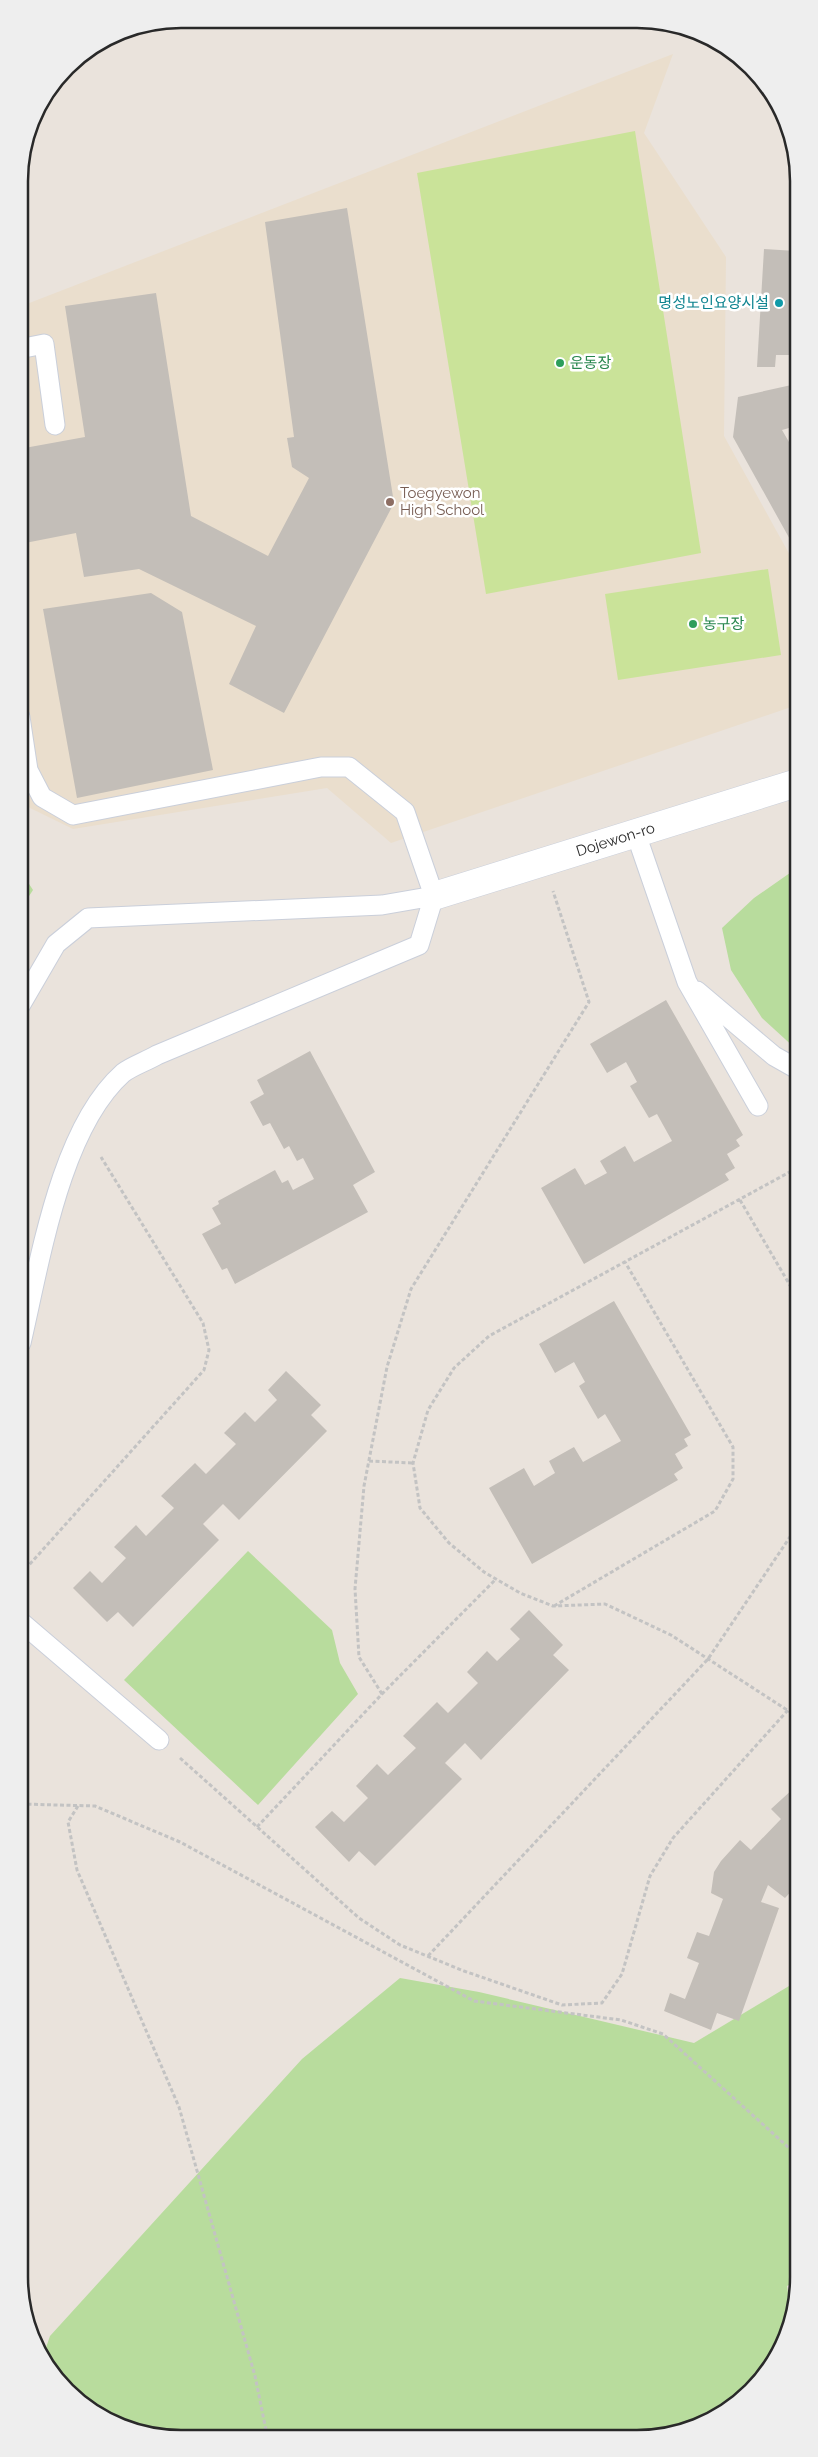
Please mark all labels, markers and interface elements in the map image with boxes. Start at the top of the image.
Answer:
place label: 명성노인요양시설 [659,294,769,312]
marker: 명성노인요양시설 [773,297,785,309]
place label: 운동장 [570,354,612,372]
marker: 운동장 [554,357,566,369]
place label: Toegyewon High School [400,484,485,519]
marker: Toegyewon High School [384,496,396,508]
place label: 농구장 [703,615,745,633]
marker: 농구장 [687,618,699,630]
street label: Dojewon-ro [574,819,657,860]

